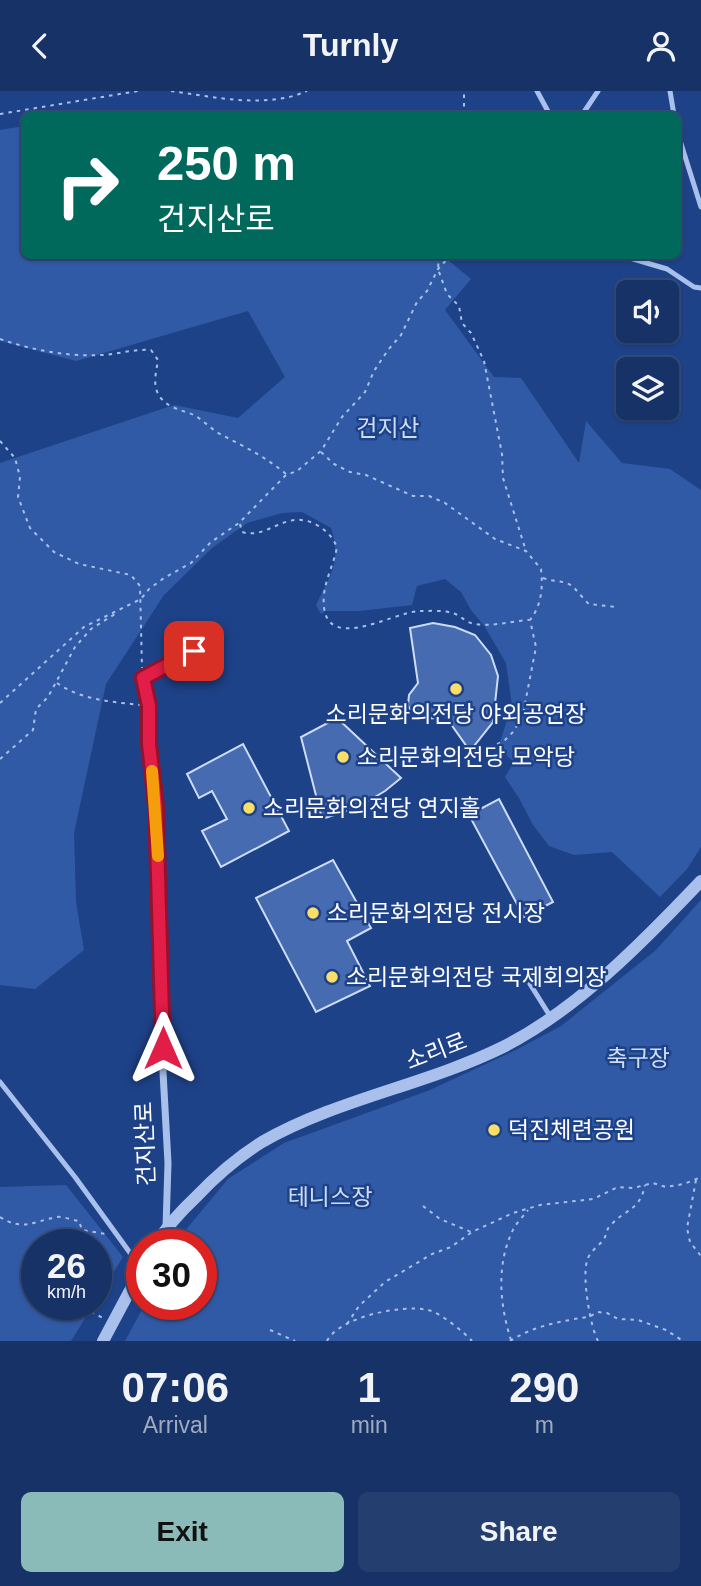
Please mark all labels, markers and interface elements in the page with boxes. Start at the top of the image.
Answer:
icon: back [21,27,59,65]
text: Turnly [303,27,398,63]
icon: person [642,27,680,65]
text: 250 m [157,136,296,190]
icon: right [42,140,133,231]
text: 건지산로 [157,201,275,237]
map controls [616,280,679,420]
button: sound [616,280,679,343]
button: layers [616,357,679,420]
park label: 건지산 [356,415,420,441]
pin [164,621,224,681]
icon: arrive [175,632,213,670]
marker: 소리문화의전당 야외공연장 [448,681,464,697]
place label: 소리문화의전당 야외공연장 [326,701,586,727]
place label: 소리문화의전당 모악당 [357,744,575,770]
marker: 소리문화의전당 모악당 [335,749,351,765]
place label: 소리문화의전당 연지홀 [263,795,481,821]
marker: 소리문화의전당 연지홀 [241,800,257,816]
place label: 소리문화의전당 전시장 [327,900,545,926]
marker: 소리문화의전당 전시장 [305,905,321,921]
place label: 소리문화의전당 국제회의장 [346,964,606,990]
marker: 소리문화의전당 국제회의장 [324,969,340,985]
position arrow [126,1011,200,1085]
street label: 소리로 [402,1027,470,1075]
park label: 축구장 [606,1045,670,1071]
street label: 건지산로 [131,1101,159,1187]
place label: 덕진체련공원 [508,1117,635,1143]
marker: 덕진체련공원 [486,1122,502,1138]
park label: 테니스장 [288,1184,372,1210]
speed limit sign: 30 [126,1229,217,1320]
text: 26 [47,1246,86,1285]
text: km/h [47,1282,86,1302]
text: 07:06 [122,1364,229,1411]
text: 1 [357,1364,381,1411]
text: 290 [509,1364,579,1411]
text: Arrival [143,1412,208,1438]
text: min [351,1412,388,1438]
text: m [535,1412,554,1438]
button: Exit [21,1492,344,1572]
button: Share [358,1492,680,1572]

